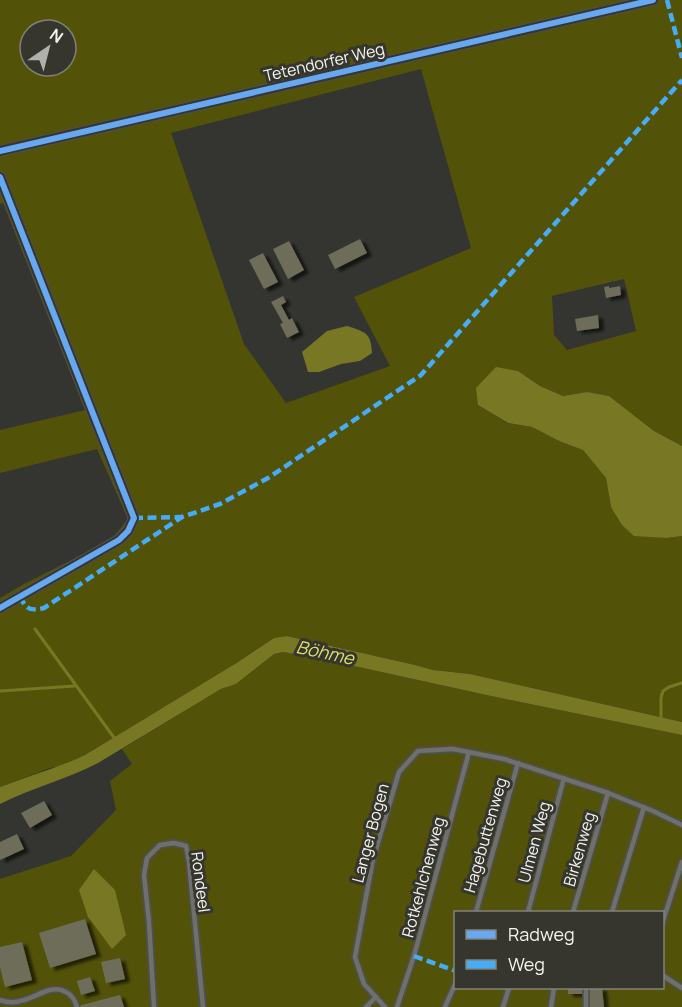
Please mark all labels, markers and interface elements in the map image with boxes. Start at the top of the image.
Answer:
north arrow [18,18,78,78]
text: N [46,23,68,48]
street label: Tetendorfer Weg [261,37,387,87]
water label: Böhme [294,634,358,670]
street label: Hagebuttenweg [458,775,512,895]
street label: Langer Bogen [346,781,394,885]
street label: Ulmen Weg [513,799,555,885]
street label: Birkenweg [558,809,600,889]
street label: Rotkehlchenweg [396,814,450,940]
street label: Rondeel [186,850,216,914]
legend [454,911,664,989]
text: Radweg [508,922,575,946]
text: Weg [508,952,545,976]

